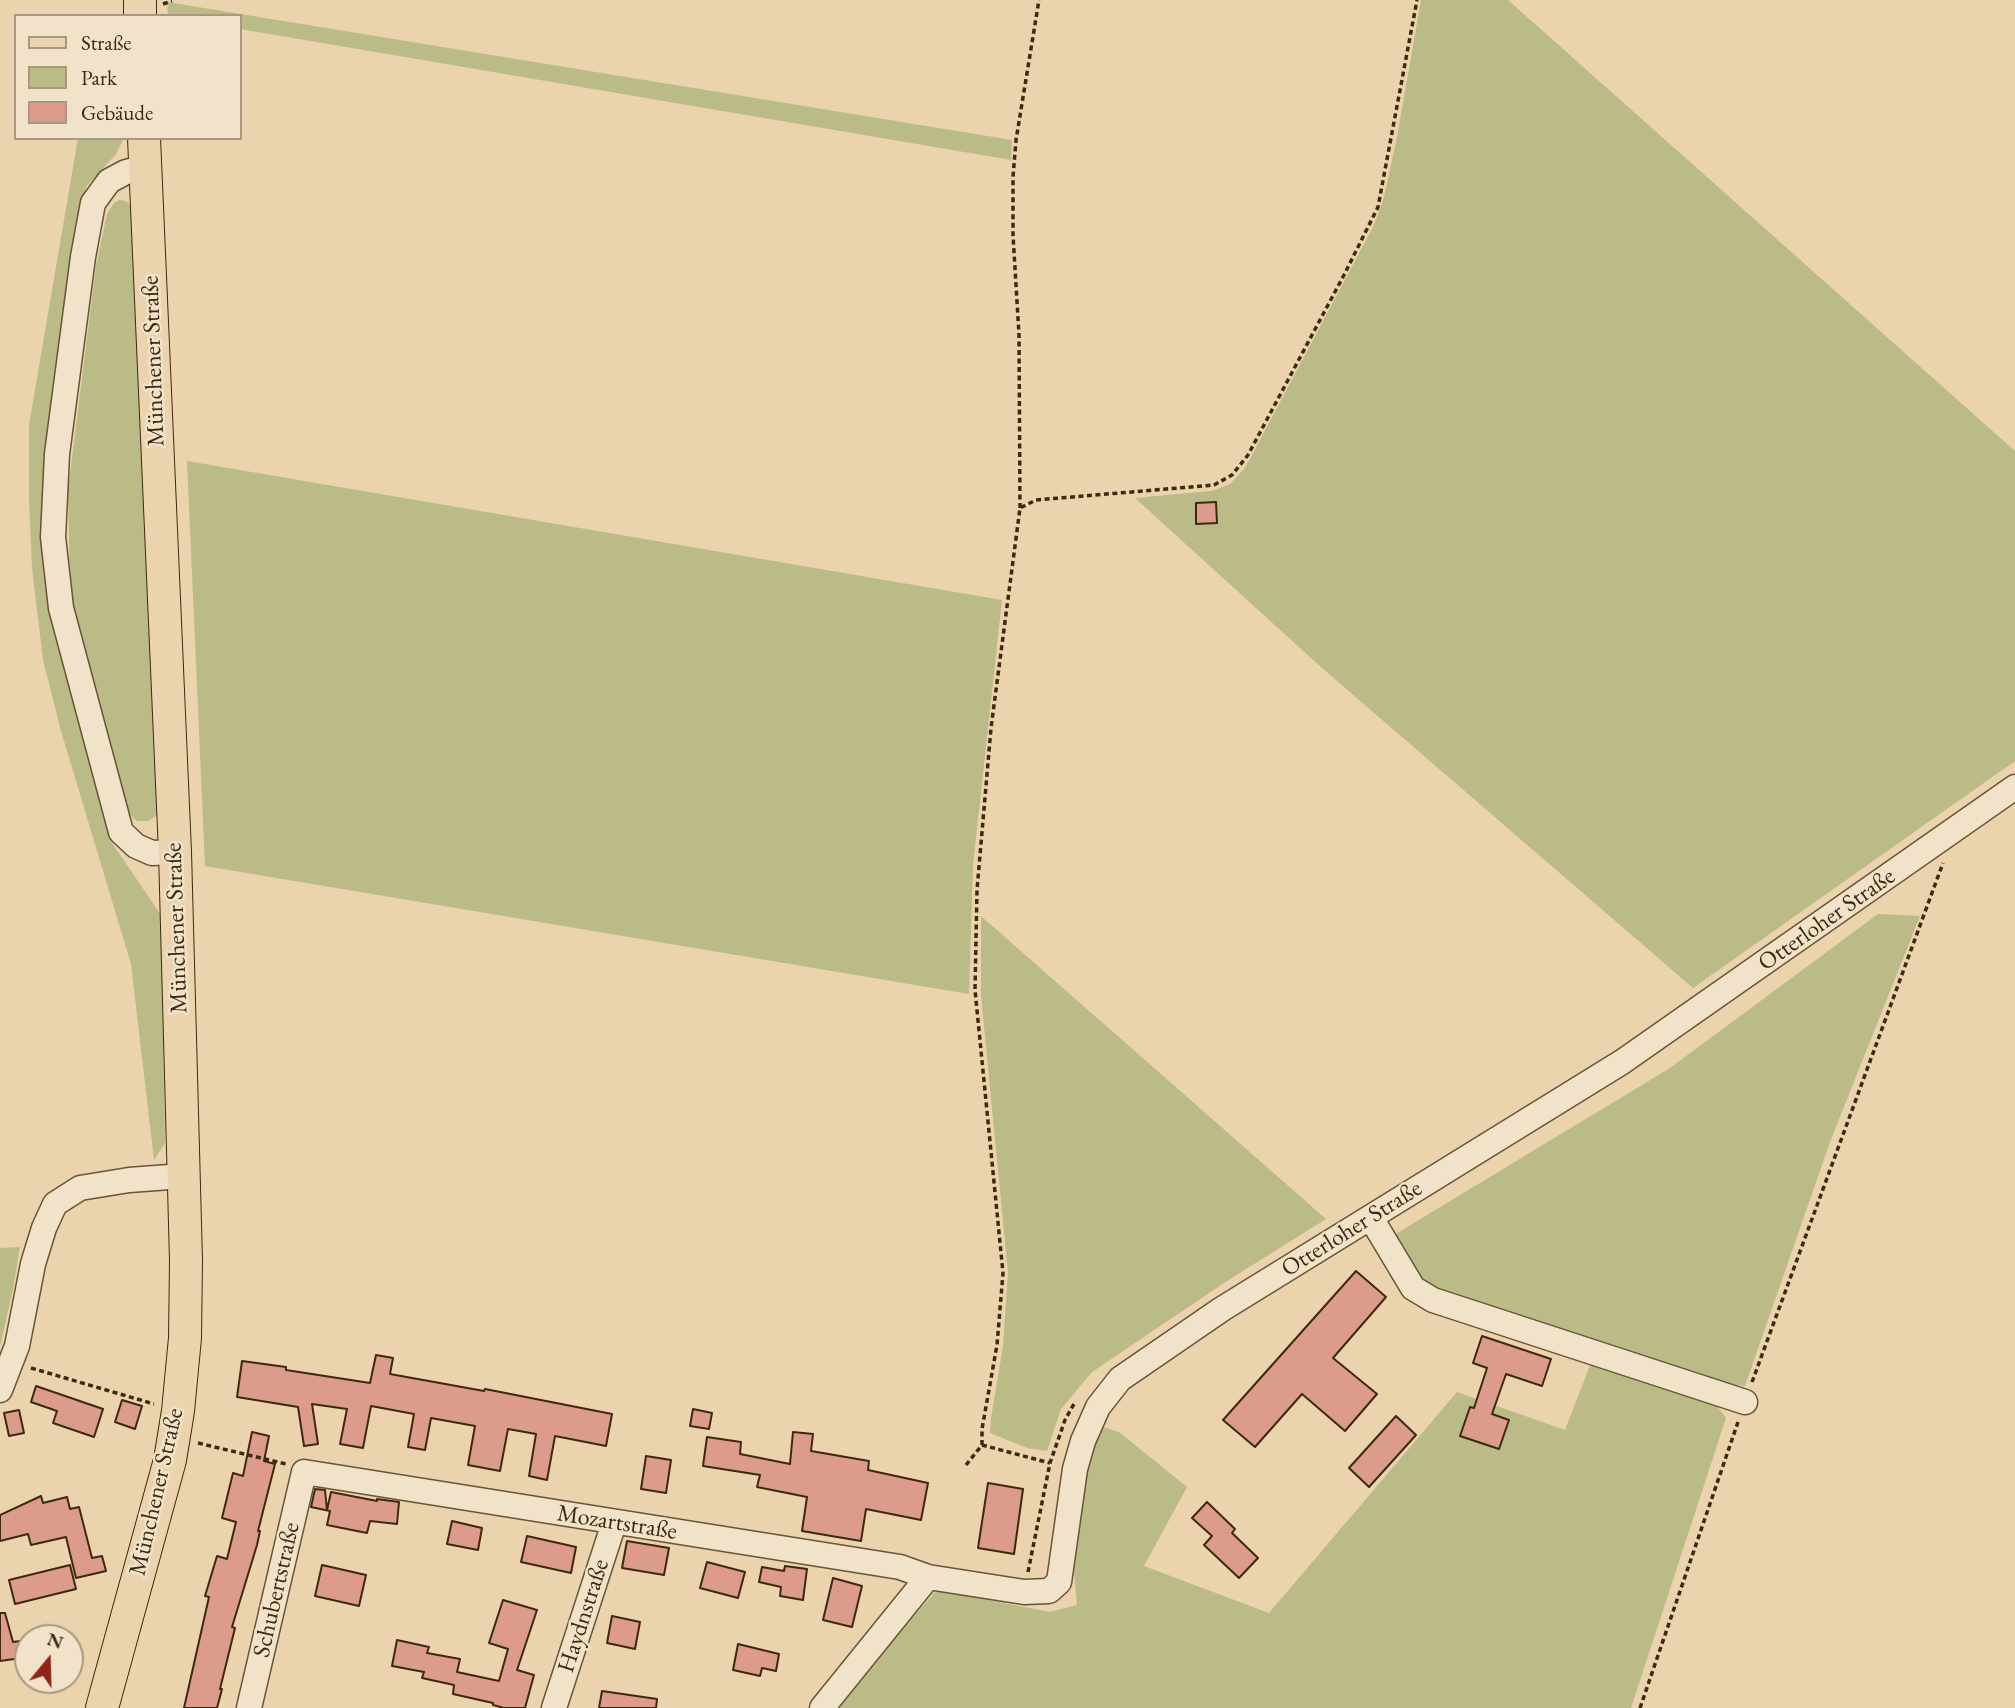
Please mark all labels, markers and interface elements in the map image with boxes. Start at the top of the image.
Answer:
legend [14,14,242,140]
text: Straße [81,29,132,56]
text: Park [81,64,117,91]
text: Gebäude [81,99,153,126]
street label: Münchener Straße [137,275,171,447]
street label: Münchener Straße [160,842,194,1014]
street label: Otterloher Straße [1753,862,1901,978]
street label: Otterloher Straße [1276,1174,1428,1284]
street label: Münchener Straße [124,1405,190,1579]
street label: Mozartstraße [555,1499,679,1547]
street label: Schubertstraße [247,1520,307,1660]
street label: Haydnstraße [552,1556,616,1676]
north arrow [14,1624,84,1694]
text: N [44,1626,67,1655]

